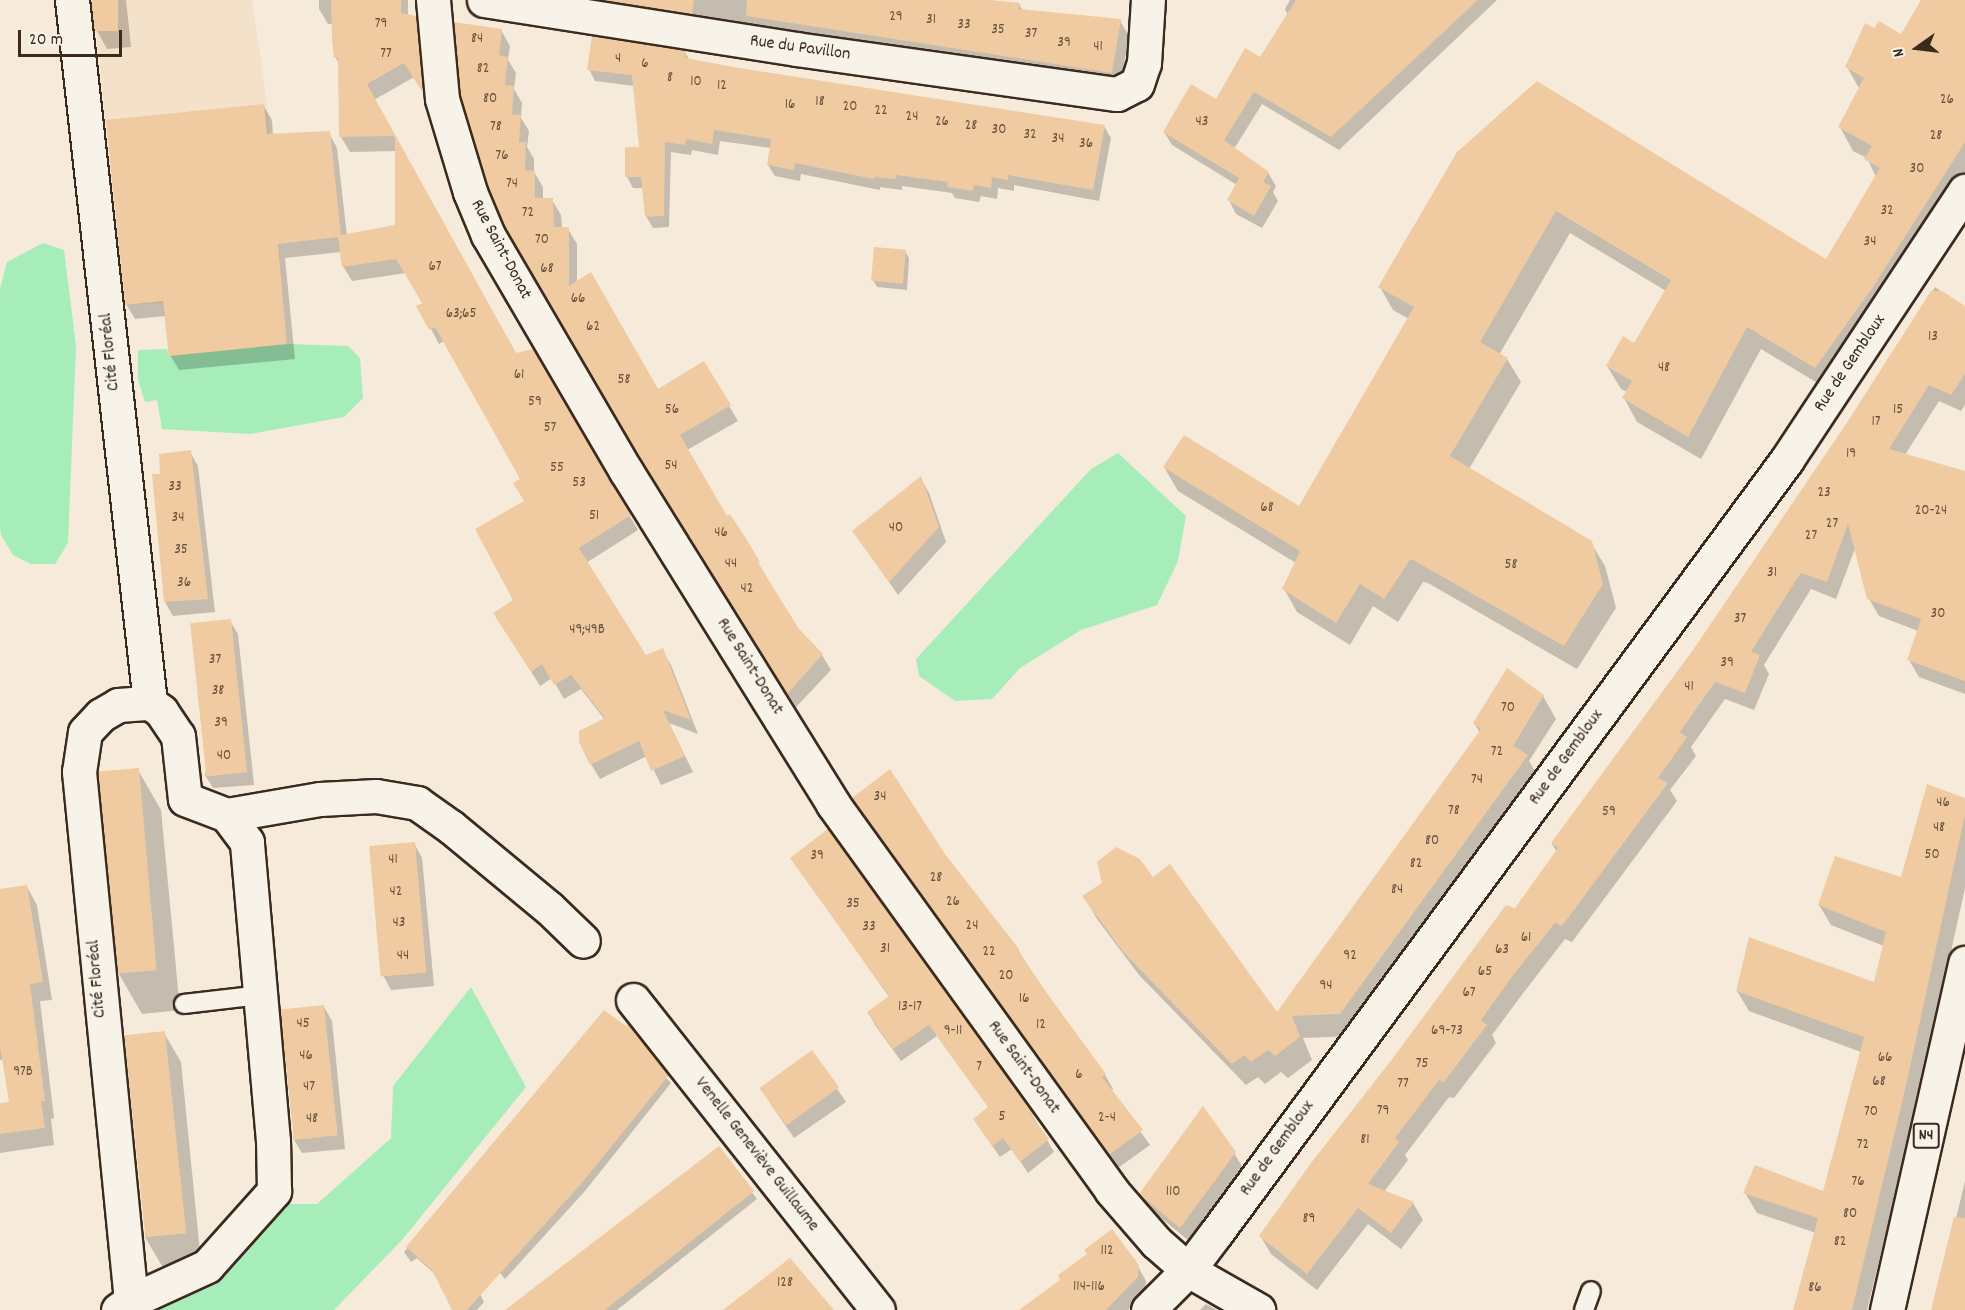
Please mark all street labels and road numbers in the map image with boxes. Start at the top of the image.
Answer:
street label: Rue du Pavillon [748,31,852,67]
street label: Rue Saint-Donat [465,196,535,304]
street label: Rue de Gembloux [1810,311,1892,417]
street label: Cité Floréal [96,312,126,392]
street label: Rue Saint-Donat [711,615,787,719]
street label: Rue de Gembloux [1525,706,1609,810]
street label: Cité Floréal [84,939,112,1019]
street label: Rue Saint-Donat [982,1017,1064,1119]
street label: Venelle Geneviève Guillaume [689,1074,823,1236]
street label: Rue de Gembloux [1236,1097,1320,1201]
road number: N4 [1912,1123,1940,1149]

